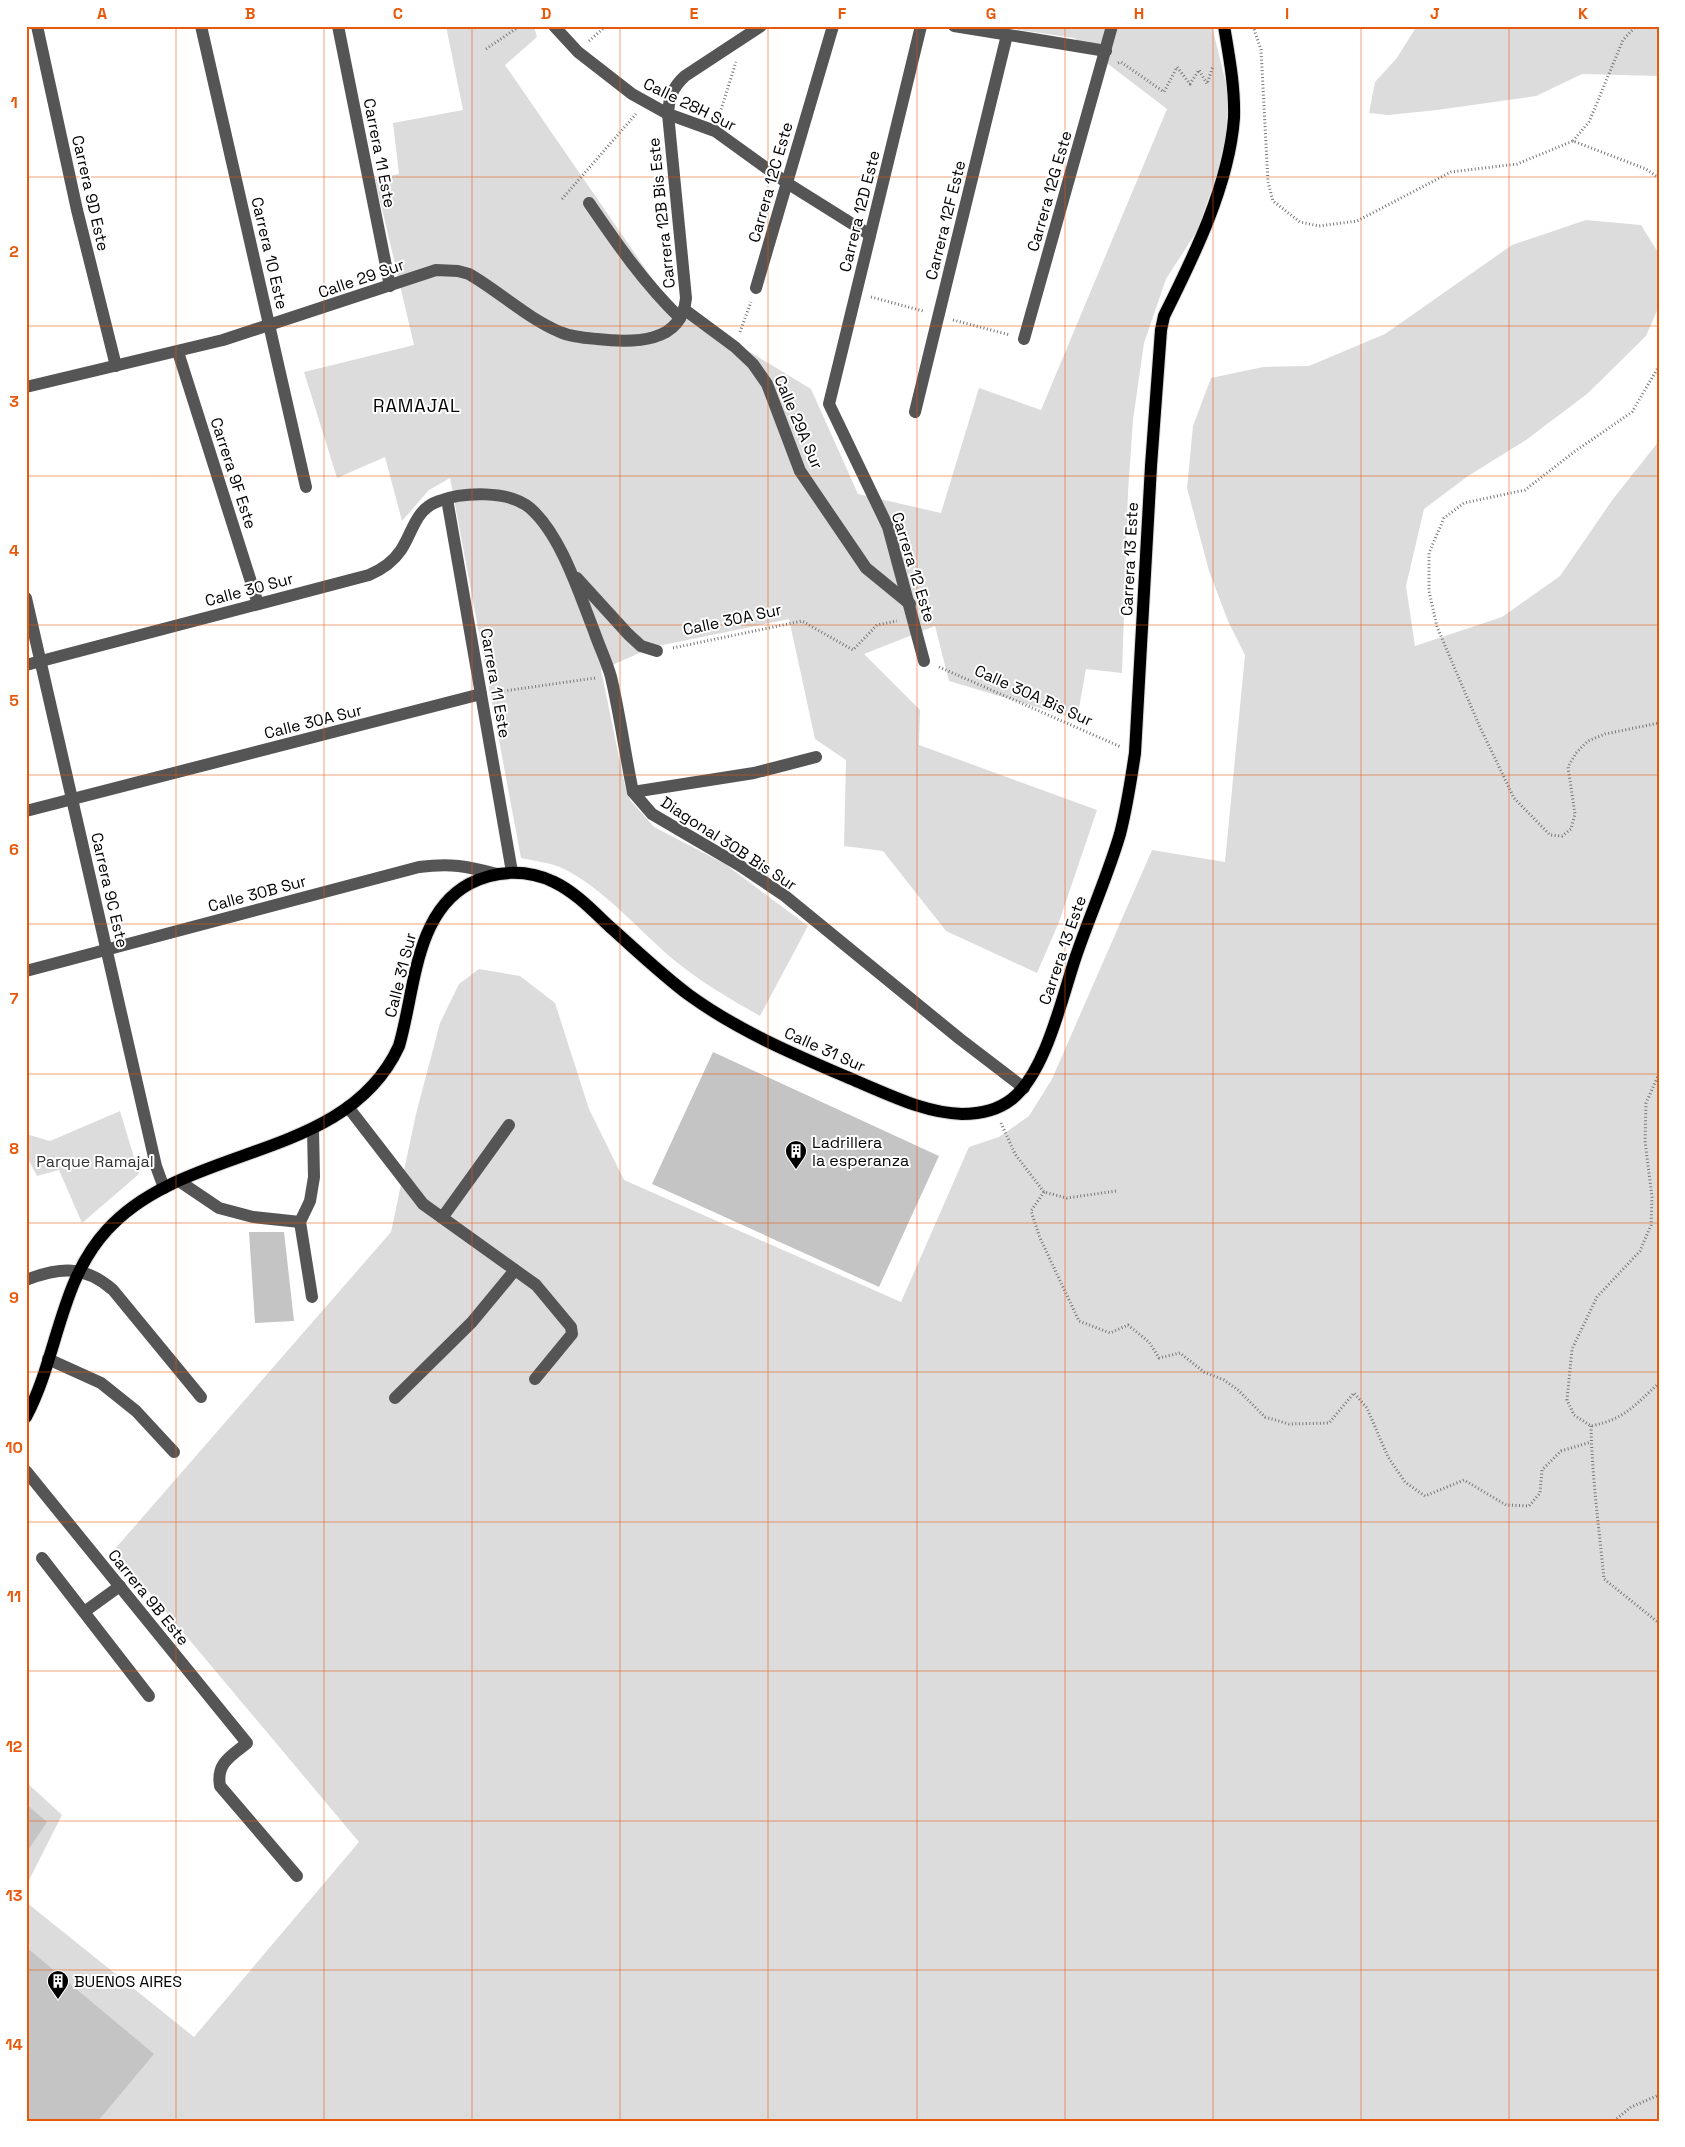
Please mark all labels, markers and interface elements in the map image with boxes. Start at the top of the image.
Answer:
text: A [97,3,107,24]
text: B [245,3,255,24]
text: C [393,3,403,24]
text: D [541,3,551,24]
text: E [690,3,699,24]
text: F [838,3,847,24]
text: G [986,3,996,24]
text: H [1134,3,1144,24]
text: I [1285,3,1289,24]
text: J [1430,3,1440,24]
text: K [1578,3,1588,24]
street label: Calle 28H Sur [640,73,740,136]
text: 1 [10,92,18,113]
street label: Carrera 11 Este [359,97,400,210]
street label: Carrera 12C Este [743,119,798,245]
street label: Carrera 12G Este [1022,128,1077,254]
street label: Carrera 9D Este [67,133,114,253]
street label: Carrera 12B Bis Este [643,136,680,289]
street label: Carrera 12D Este [834,148,885,274]
street label: Carrera 12F Este [920,158,971,282]
street label: Carrera 10 Este [246,195,293,311]
text: 2 [9,241,19,262]
street label: Calle 29 Sur [315,254,407,303]
street label: Calle 29A Sur [769,372,828,472]
text: 3 [9,391,19,412]
district label: RAMAJAL [373,394,461,417]
street label: Carrera 9F Este [206,415,261,532]
street label: Carrera 13 Este [1116,502,1143,617]
street label: Carrera 12 Este [887,510,940,625]
text: 4 [9,540,19,561]
street label: Calle 30 Sur [203,568,296,611]
street label: Calle 30A Sur [681,599,783,640]
street label: Carrera 11 Este [476,627,515,740]
street label: Calle 30A Bis Sur [971,660,1096,731]
text: 5 [9,690,19,711]
street label: Calle 30A Sur [262,699,364,744]
street label: Diagonal 30B Bis Sur [657,792,801,895]
street label: Carrera 9C Este [86,830,133,950]
text: 6 [9,839,19,860]
street label: Calle 30B Sur [206,870,309,917]
street label: Carrera 13 Este [1034,893,1091,1008]
street label: Calle 31 Sur [380,930,421,1020]
text: 7 [10,988,19,1009]
street label: Calle 31 Sur [781,1022,869,1077]
place label: Ladrillera la esperanza [812,1132,909,1171]
text: 8 [9,1138,19,1159]
building icon: Ladrillera la esperanza [784,1139,808,1170]
park label: Parque Ramajal [36,1151,154,1172]
text: 9 [9,1287,19,1308]
text: 10 [5,1437,23,1458]
street label: Carrera 9B Este [103,1545,194,1650]
text: 11 [7,1586,21,1607]
text: 12 [6,1736,22,1757]
text: 13 [6,1885,23,1906]
building icon: BUENOS AIRES [46,1969,70,2000]
place label: BUENOS AIRES [74,1971,182,1992]
text: 14 [5,2034,23,2055]

